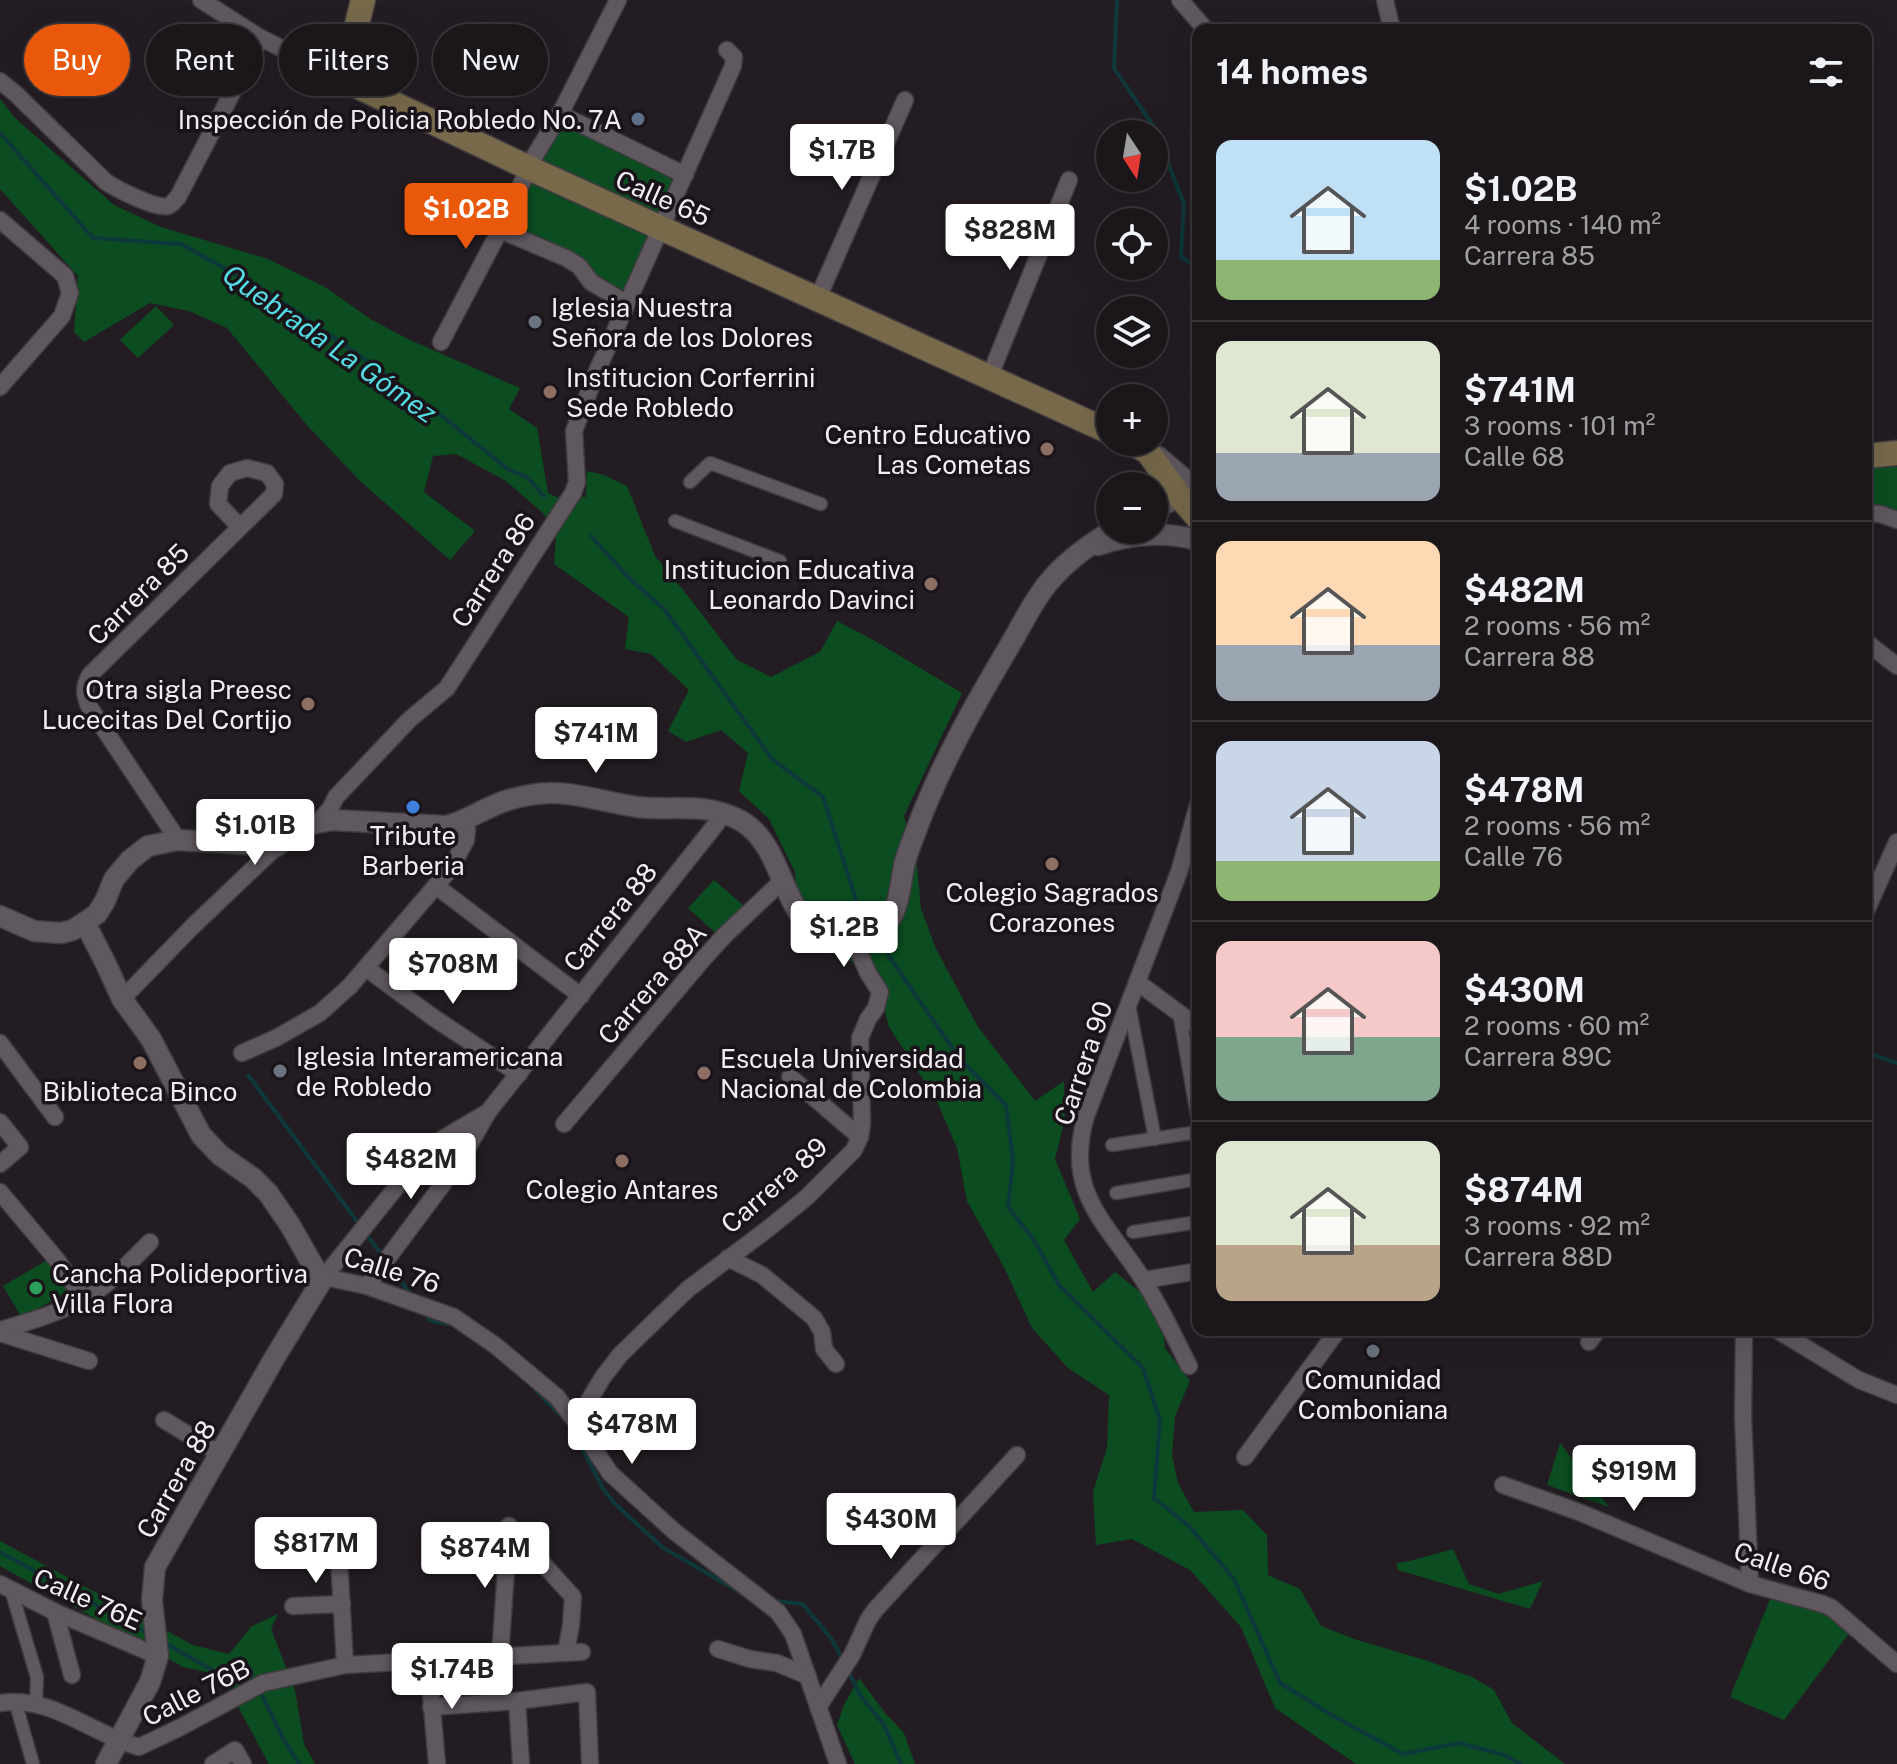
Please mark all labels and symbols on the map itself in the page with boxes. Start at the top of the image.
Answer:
place label: Inspección de Policia Robledo No. 7A [178,104,622,135]
marker: Inspección de Policia Robledo No. 7A [629,110,647,128]
north arrow [1096,120,1168,192]
pin: $1.7B [786,124,898,192]
street label: Calle 65 [611,163,715,233]
pin: $1.02B [401,183,531,251]
pin: $828M [954,204,1066,272]
water label: Quebrada La Gómez [217,257,443,429]
place label: Iglesia Nuestra Señora de los Dolores [551,292,813,353]
marker: Iglesia Nuestra Señora de los Dolores [526,313,544,331]
place label: Institucion Corferrini Sede Robledo [566,362,815,423]
marker: Institucion Corferrini Sede Robledo [541,383,559,401]
place label: Centro Educativo Las Cometas [825,419,1031,480]
marker: Centro Educativo Las Cometas [1038,440,1056,458]
street label: Carrera 86 [445,507,541,633]
street label: Carrera 85 [81,537,195,651]
place label: Institucion Educativa Leonardo Davinci [664,554,915,615]
marker: Institucion Educativa Leonardo Davinci [922,575,940,593]
place label: Otra sigla Preesc Lucecitas Del Cortijo [42,674,292,735]
marker: Otra sigla Preesc Lucecitas Del Cortijo [299,695,317,713]
pin: $741M [540,707,652,775]
marker: Tribute Barberia [404,798,422,816]
pin: $1.01B [190,799,320,867]
place label: Tribute Barberia [361,820,465,881]
marker: Colegio Sagrados Corazones [1043,855,1061,873]
street label: Carrera 88 [557,856,663,978]
place label: Colegio Sagrados Corazones [945,877,1159,938]
pin: $1.2B [788,901,900,969]
street label: Carrera 88A [591,917,713,1051]
pin: $708M [397,938,509,1006]
street label: Carrera 90 [1047,997,1119,1129]
place label: Iglesia Interamericana de Robledo [296,1041,563,1102]
place label: Escuela Universidad Nacional de Colombia [720,1043,982,1104]
marker: Biblioteca Binco [131,1054,149,1072]
marker: Iglesia Interamericana de Robledo [271,1062,289,1080]
marker: Escuela Universidad Nacional de Colombia [695,1064,713,1082]
place label: Biblioteca Binco [43,1076,237,1107]
street label: Carrera 89 [715,1131,833,1239]
pin: $482M [355,1133,467,1201]
marker: Colegio Antares [613,1152,631,1170]
place label: Colegio Antares [526,1174,718,1205]
street label: Calle 76 [340,1241,444,1299]
place label: Cancha Polideportiva Villa Flora [52,1258,308,1319]
marker: Cancha Polideportiva Villa Flora [27,1279,45,1297]
marker: Comunidad Comboniana [1364,1342,1382,1360]
place label: Comunidad Comboniana [1298,1364,1448,1425]
pin: $478M [576,1398,688,1466]
street label: Carrera 88 [130,1415,222,1543]
pin: $919M [1578,1445,1690,1513]
pin: $430M [835,1493,947,1561]
pin: $817M [260,1517,372,1585]
pin: $874M [429,1522,541,1590]
street label: Calle 66 [1730,1535,1834,1597]
street label: Calle 76E [29,1561,147,1637]
pin: $1.74B [387,1643,517,1711]
street label: Calle 76B [137,1652,255,1732]

